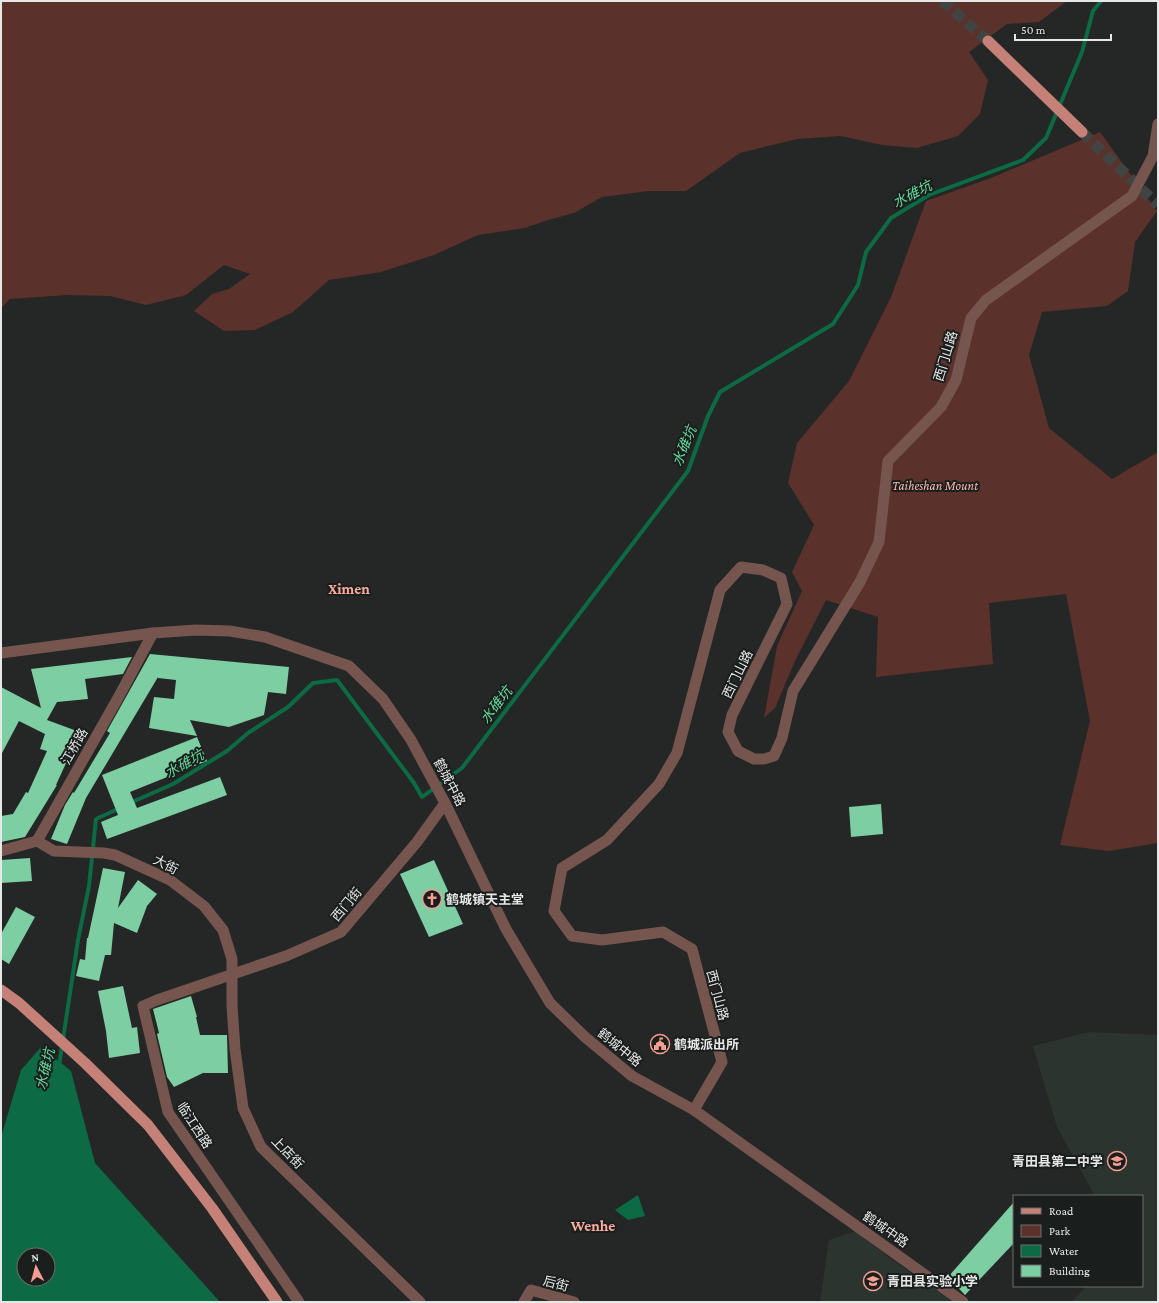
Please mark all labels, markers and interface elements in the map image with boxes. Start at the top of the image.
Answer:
scale bar [1015,16,1111,42]
text: 50 m [1021,23,1046,37]
water label: 水碓坑 [890,176,936,211]
street label: 西门山路 [931,329,960,383]
water label: 水碓坑 [669,422,700,468]
park label: Taiheshan Mount [892,478,978,493]
district label: Ximen [328,581,370,597]
street label: 西门山路 [719,648,756,701]
water label: 水碓坑 [477,682,516,727]
street label: 江桥路 [58,726,91,767]
water label: 水碓坑 [162,746,208,781]
street label: 鹤城中路 [431,756,468,809]
street label: 大街 [151,852,181,877]
street label: 西门街 [328,885,365,924]
church icon: 鹤城镇天主堂 [421,888,443,910]
place label: 鹤城镇天主堂 [446,892,524,907]
street label: 西门山路 [704,968,731,1022]
street label: 鹤城中路 [595,1025,645,1070]
public building icon: 鹤城派出所 [649,1033,671,1055]
place label: 鹤城派出所 [674,1037,739,1052]
water label: 水碓坑 [32,1045,58,1091]
street label: 临江西路 [174,1099,215,1151]
street label: 上店街 [269,1133,307,1172]
school or university icon: 青田县第二中学 [1106,1150,1128,1172]
place label: 青田县第二中学 [1012,1154,1103,1169]
legend [1013,1195,1143,1287]
text: Road [1049,1204,1074,1218]
street label: 鹤城中路 [860,1208,911,1250]
district label: Wenhe [570,1218,615,1234]
text: Park [1049,1224,1071,1238]
text: Water [1049,1244,1079,1258]
north arrow [16,1247,56,1287]
text: N [31,1251,40,1263]
text: Building [1049,1264,1090,1278]
school or university icon: 青田县实验小学 [862,1270,884,1292]
street label: 后街 [541,1273,570,1294]
place label: 青田县实验小学 [887,1274,978,1289]

